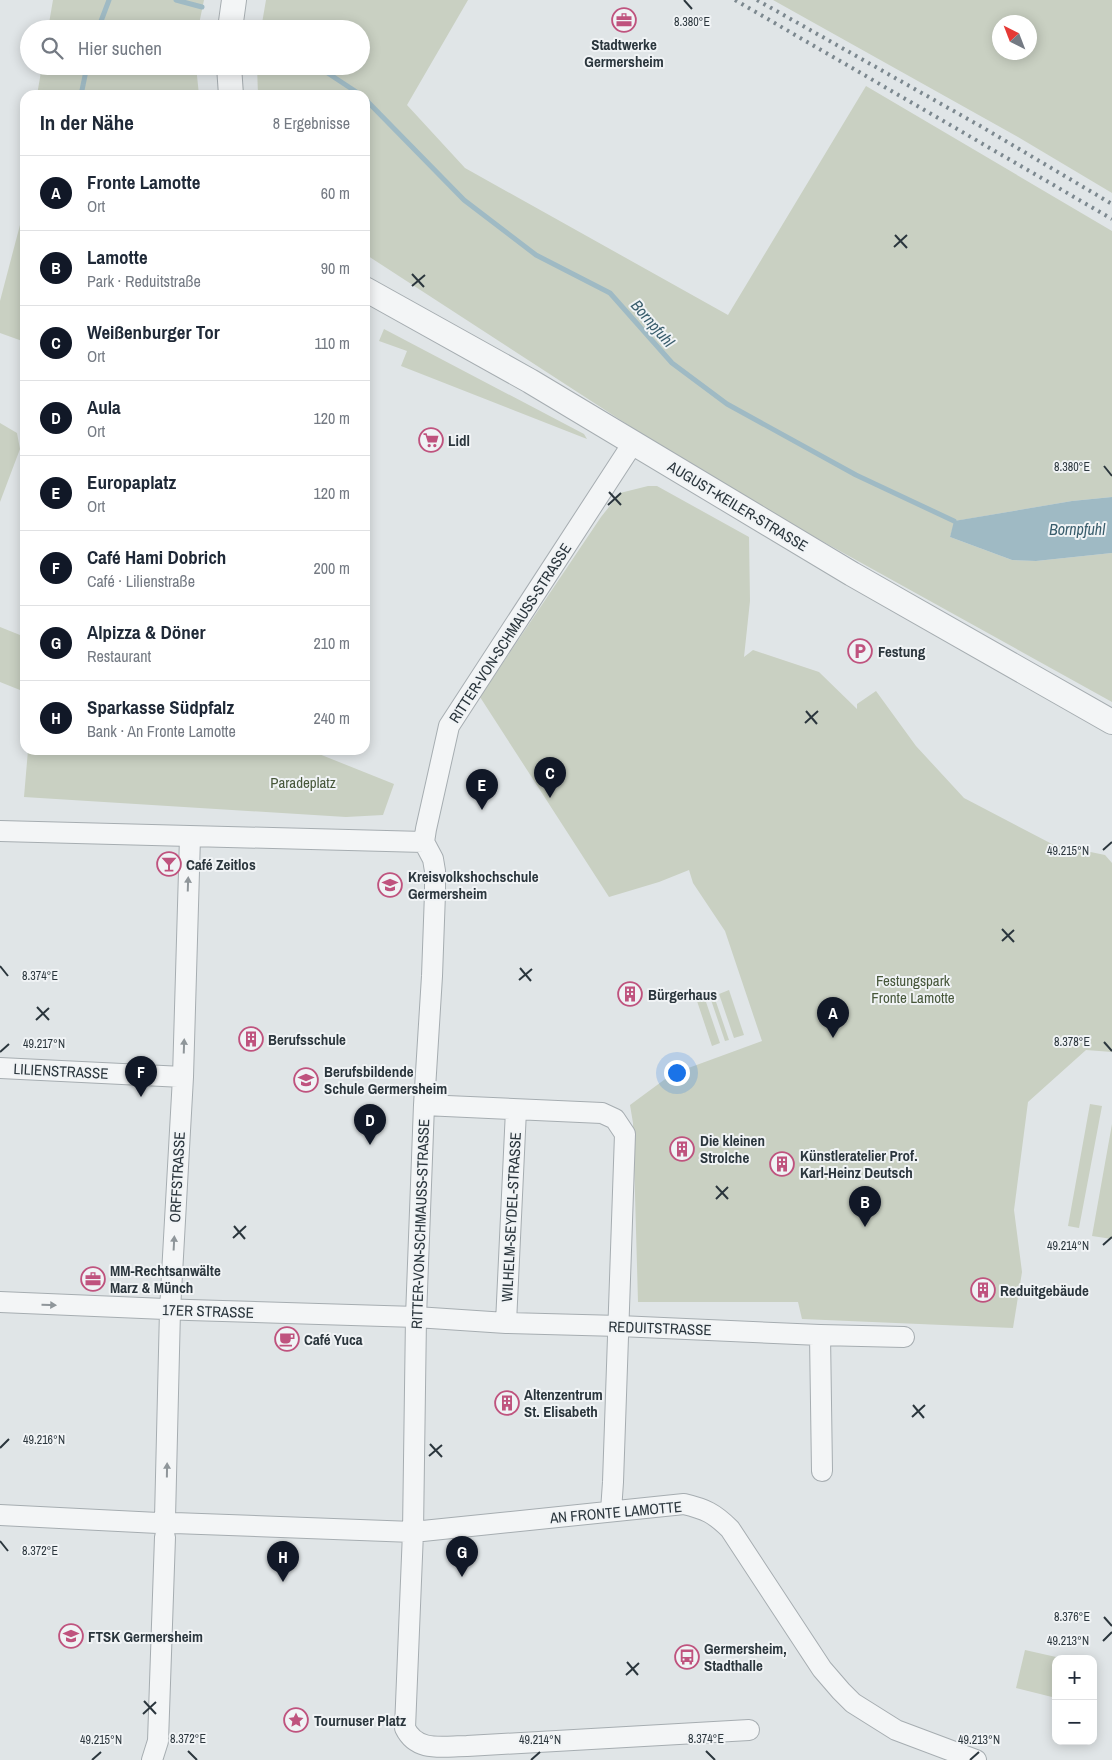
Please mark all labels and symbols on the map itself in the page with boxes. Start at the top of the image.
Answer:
office icon: Stadtwerke Germersheim [611,7,637,33]
text: 8.380°E [674,14,710,30]
north arrow [992,15,1037,60]
place label: Stadtwerke Germersheim [584,34,664,72]
water label: Bornpfuhl [626,295,680,352]
supermarket icon: Lidl [418,427,444,453]
place label: Lidl [448,430,470,451]
street label: AUGUST-KEILER-STRASSE [663,455,812,556]
text: 8.380°E [1054,459,1090,475]
water label: Bornpfuhl [1049,518,1106,540]
street label: RITTER-VON-SCHMAUSS-STRASSE [444,539,576,727]
parking icon: Festung [847,638,873,664]
place label: Festung [878,641,926,662]
pin: C [534,757,566,798]
pin: E [466,769,498,810]
park label: Paradeplatz [270,772,336,793]
text: 49.215°N [1047,843,1089,859]
bar icon: Café Zeitlos [156,851,182,877]
place label: Café Zeitlos [186,854,256,875]
place label: Kreisvolkshochschule Germersheim [408,866,539,904]
school or university icon: Kreisvolkshochschule Germersheim [377,872,403,898]
one-way arrow [185,876,193,892]
text: 8.374°E [22,968,58,984]
park label: Festungspark Fronte Lamotte [871,970,955,1008]
building icon: Bürgerhaus [617,981,643,1007]
place label: Bürgerhaus [648,984,717,1005]
pin: A [817,997,849,1038]
building icon: Berufsschule [238,1026,264,1052]
place label: Berufsschule [268,1029,346,1050]
text: 8.378°E [1054,1034,1090,1050]
text: 49.217°N [23,1036,65,1052]
one-way arrow [180,1038,188,1054]
pin: F [125,1056,157,1097]
street label: LILIENSTRASSE [13,1058,109,1084]
your location [664,1060,690,1086]
place label: Berufsbildende Schule Germersheim [324,1061,447,1099]
school or university icon: Berufsbildende Schule Germersheim [293,1067,319,1093]
pin: D [354,1104,386,1145]
street label: RITTER-VON-SCHMAUSS-STRASSE [406,1118,434,1330]
place label: Die kleinen Strolche [700,1130,765,1168]
street label: ORFFSTRASSE [164,1131,190,1223]
street label: WILHELM-SEYDEL-STRASSE [496,1131,526,1303]
building icon: Die kleinen Strolche [669,1136,695,1162]
place label: Künstleratelier Prof. Karl-Heinz Deutsch [800,1145,918,1183]
building icon: Künstleratelier Prof. Karl-Heinz Deutsch [769,1151,795,1177]
pin: B [849,1186,881,1227]
one-way arrow [170,1235,178,1251]
text: 49.214°N [1047,1238,1089,1254]
place label: MM-Rechtsanwälte Marz & Münch [110,1260,221,1298]
office icon: MM-Rechtsanwälte Marz & Münch [80,1266,106,1292]
building icon: Reduitgebäude [970,1277,996,1303]
place label: Reduitgebäude [1000,1280,1089,1301]
street label: 17ER STRASSE [162,1299,254,1323]
one-way arrow [41,1301,57,1309]
street label: REDUITSTRASSE [608,1316,712,1340]
cafe icon: Café Yuca [274,1326,300,1352]
place label: Café Yuca [304,1329,363,1350]
place label: Altenzentrum St. Elisabeth [524,1384,603,1422]
building icon: Altenzentrum St. Elisabeth [494,1390,520,1416]
text: 49.216°N [23,1432,65,1448]
one-way arrow [163,1461,171,1477]
street label: AN FRONTE LAMOTTE [548,1496,683,1528]
pin: G [446,1536,478,1577]
pin: H [267,1541,299,1582]
text: 8.372°E [22,1543,58,1559]
text: 8.376°E [1054,1609,1090,1625]
school or university icon: FTSK Germersheim [58,1623,84,1649]
place label: FTSK Germersheim [88,1626,203,1647]
text: 49.213°N [1047,1633,1089,1649]
place label: Germersheim, Stadthalle [704,1638,787,1676]
bus stop icon: Germersheim, Stadthalle [674,1644,700,1670]
place icon: Tournuser Platz [283,1707,309,1733]
place label: Tournuser Platz [314,1710,406,1731]
text: 8.372°E [170,1731,206,1747]
text: 8.374°E [688,1731,724,1747]
text: 49.215°N [80,1732,122,1748]
text: 49.214°N [519,1732,561,1748]
text: 49.213°N [958,1732,1000,1748]

